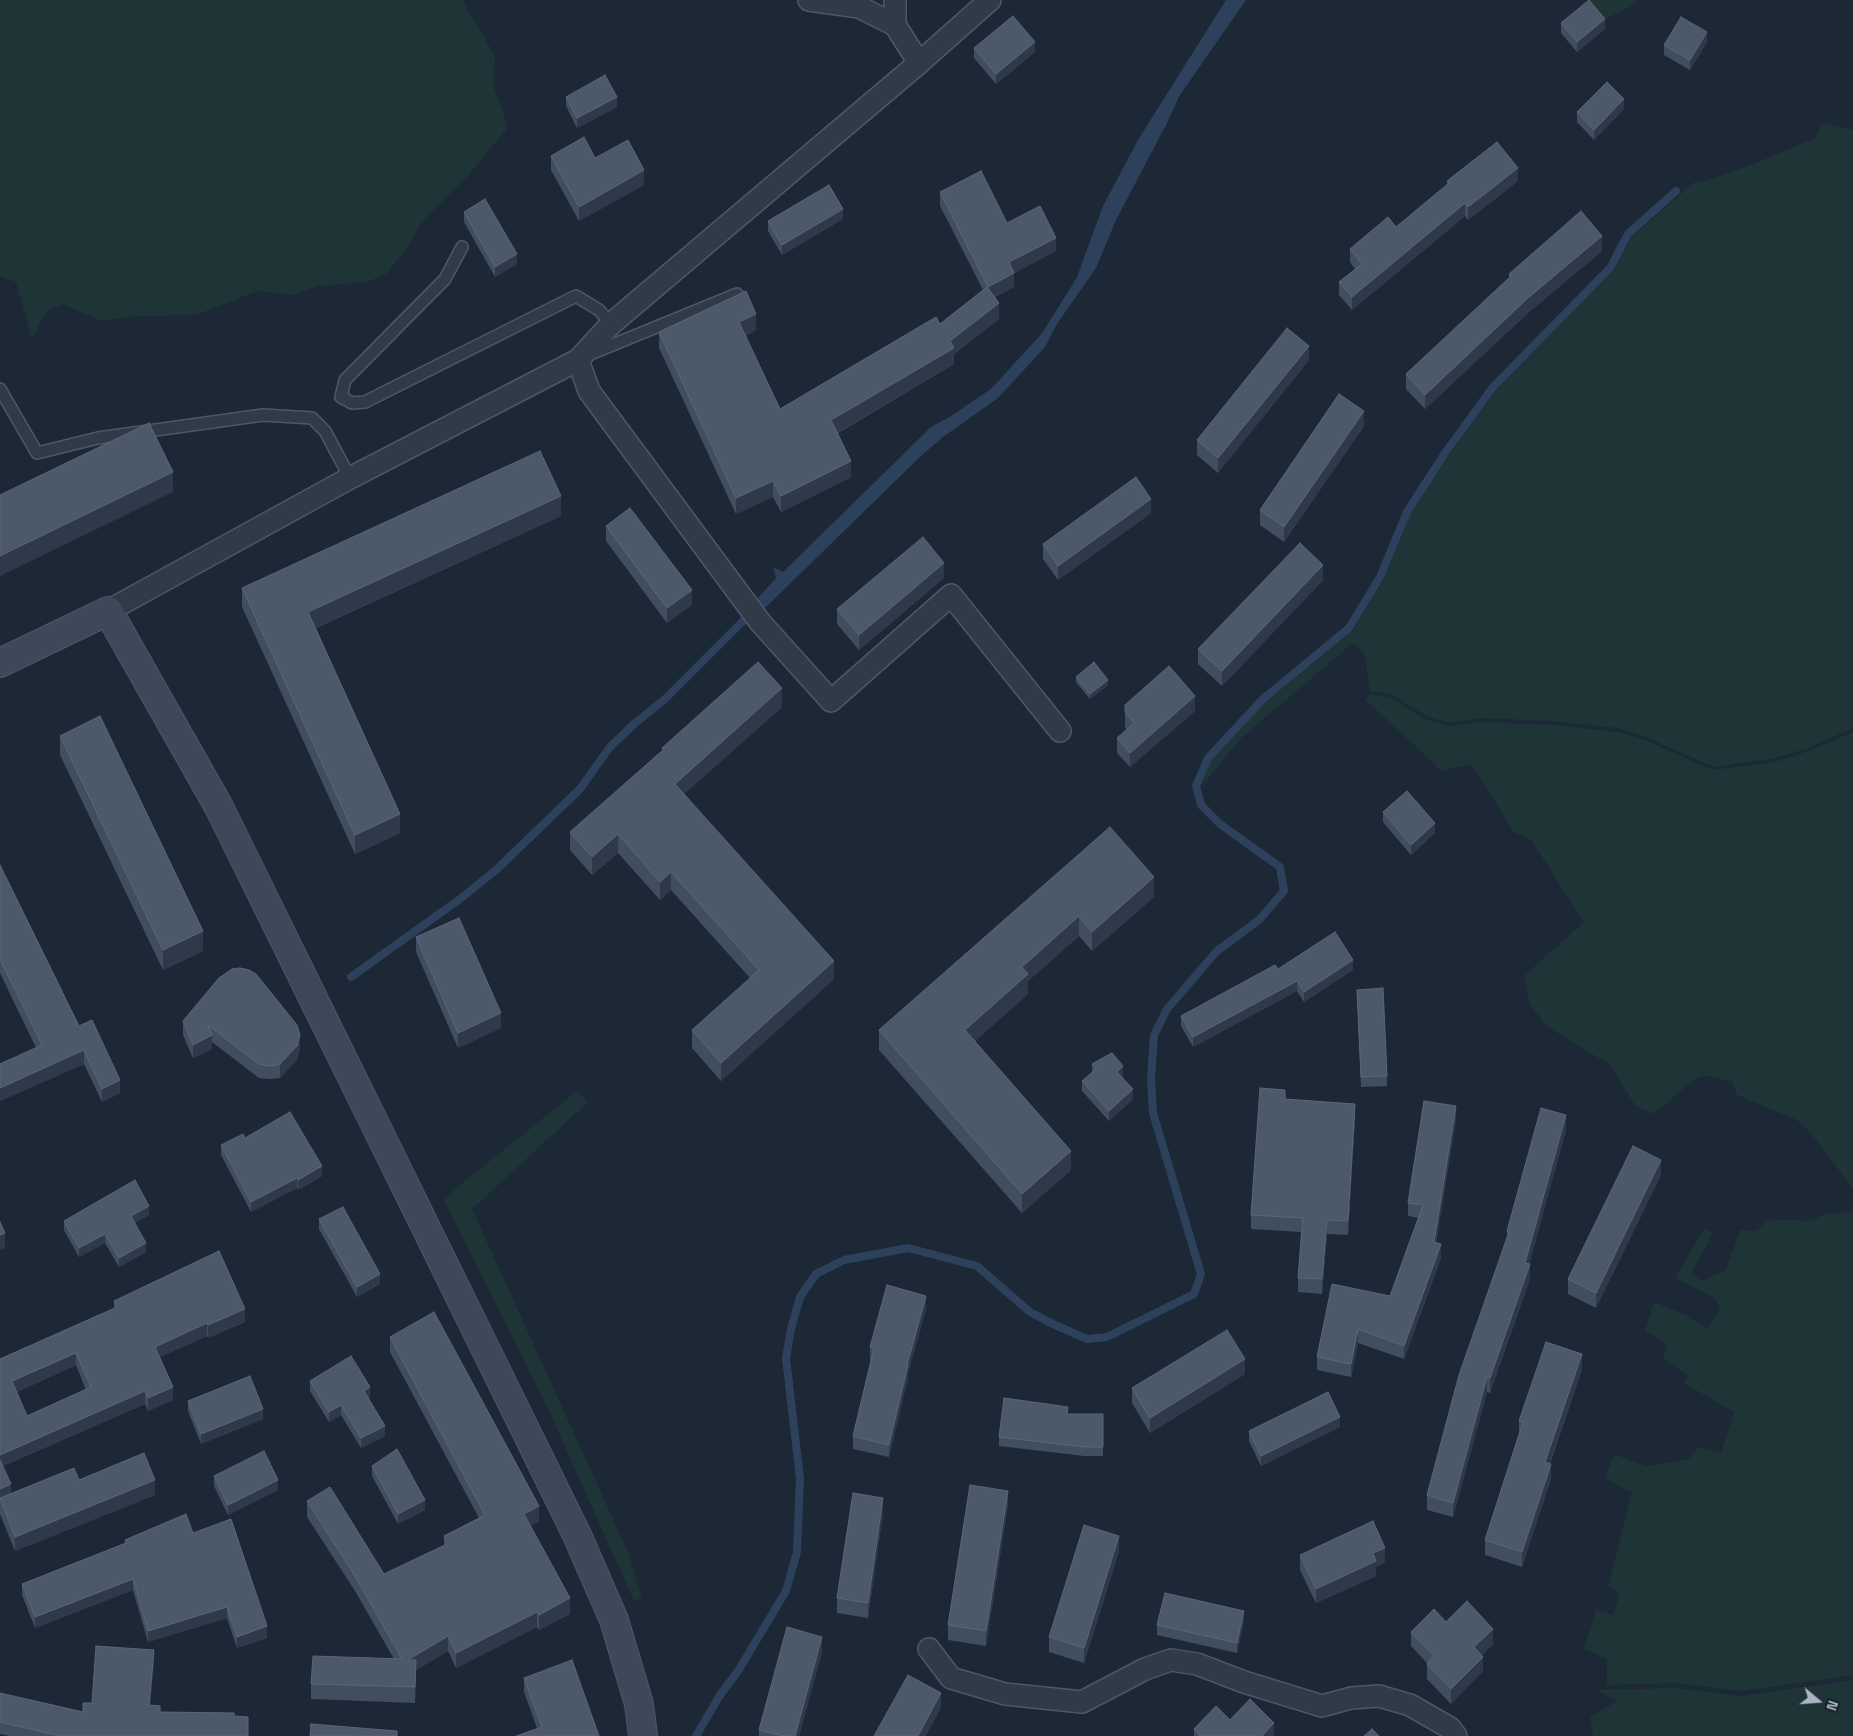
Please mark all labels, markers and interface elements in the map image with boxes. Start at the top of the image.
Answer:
north arrow [1793,1676,1843,1726]
text: N [1822,1698,1842,1713]

